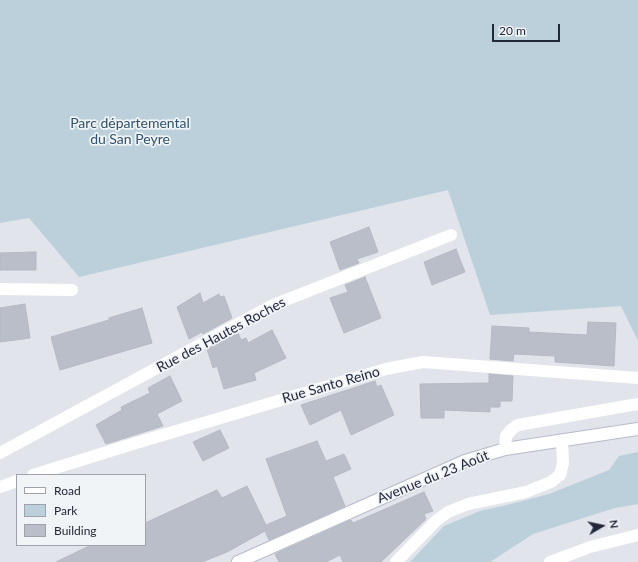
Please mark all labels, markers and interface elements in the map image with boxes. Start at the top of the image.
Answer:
scale bar [494,16,562,42]
text: 20 m [499,23,526,38]
park label: Parc départemental du San Peyre [70,115,190,148]
street label: Rue des Hautes Roches [154,294,288,376]
street label: Rue Santo Reino [280,363,382,407]
street label: Avenue du 23 Août [375,447,491,507]
legend [16,474,146,546]
text: Road [54,483,81,498]
text: Park [54,503,77,518]
north arrow [582,506,622,546]
text: N [607,519,621,529]
text: Building [54,523,97,538]

